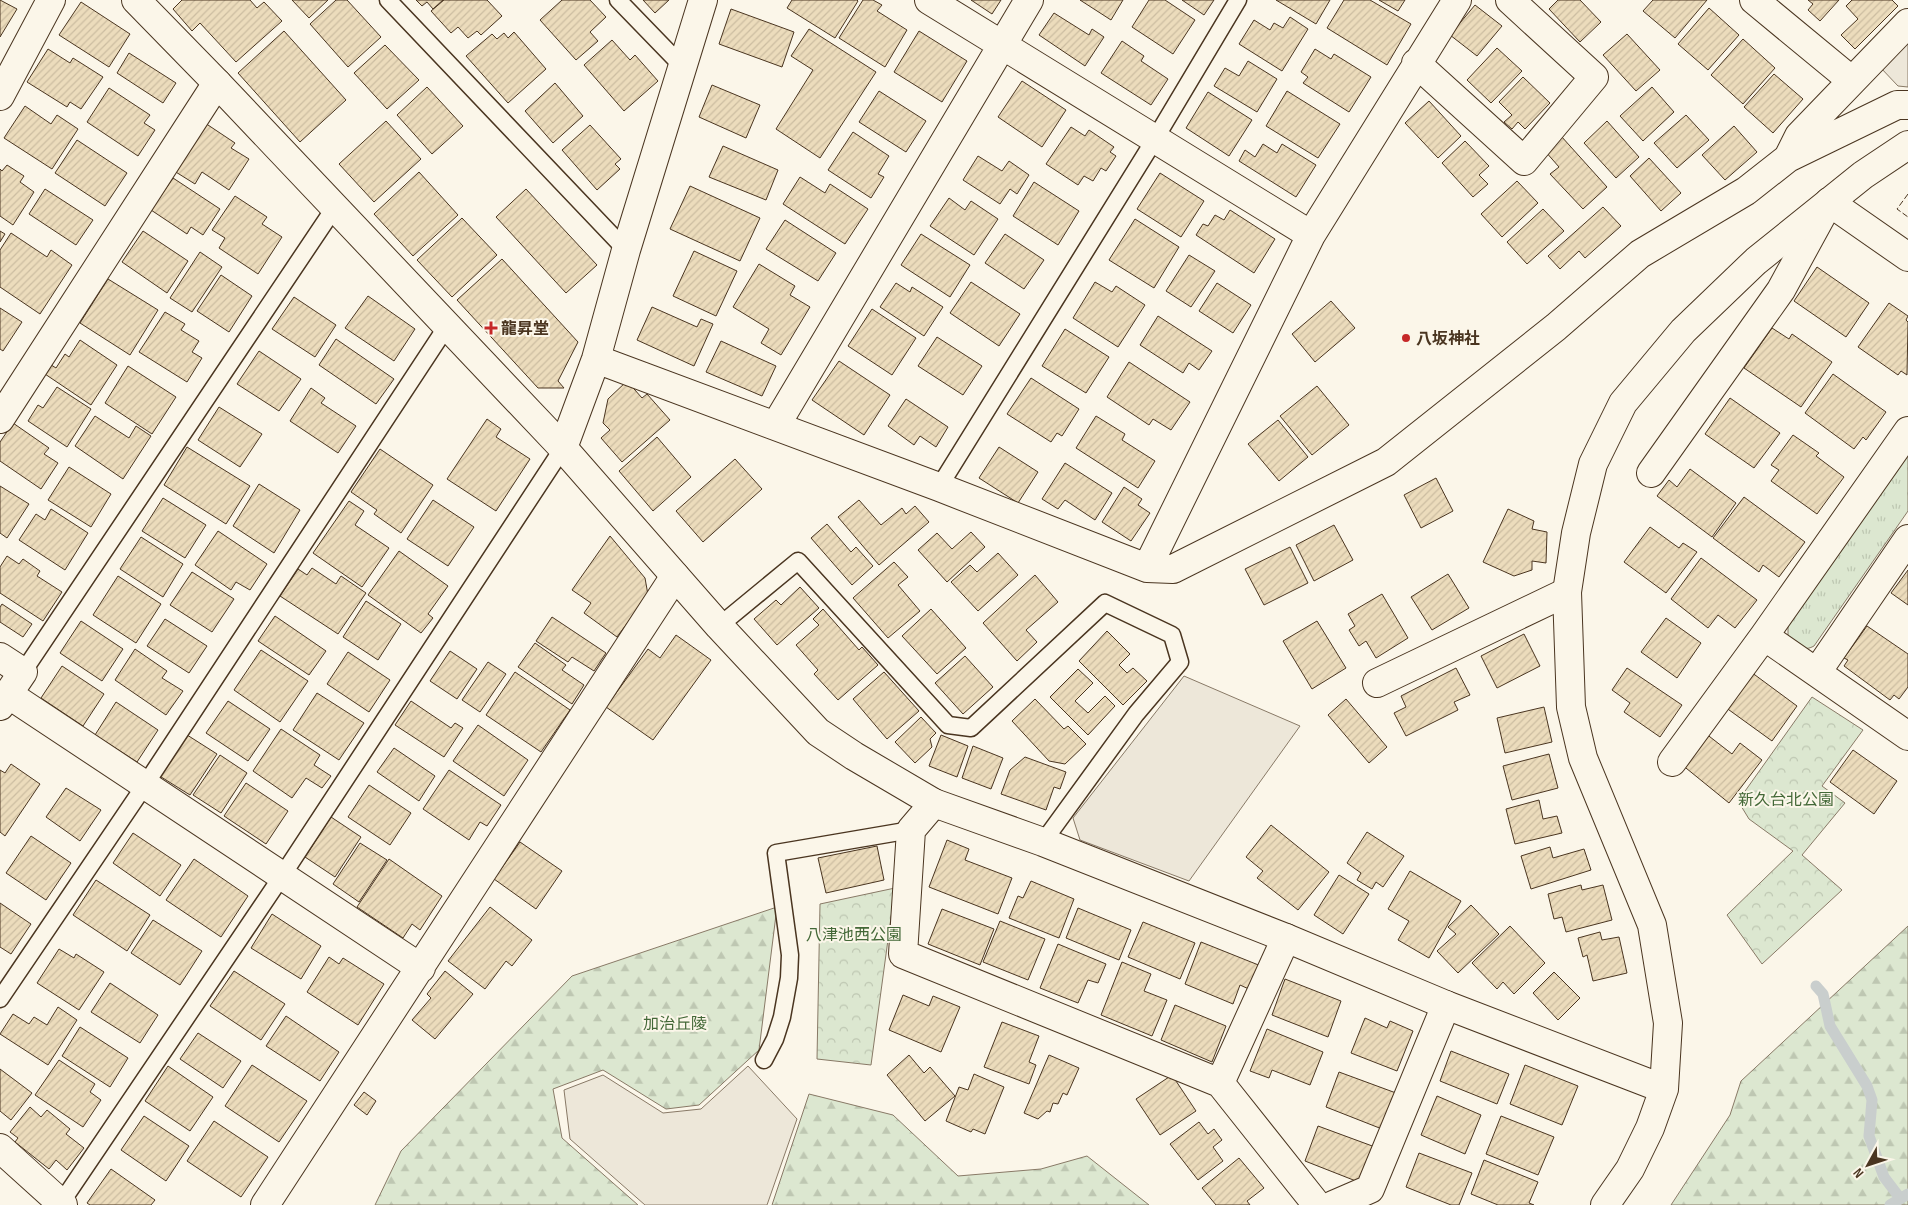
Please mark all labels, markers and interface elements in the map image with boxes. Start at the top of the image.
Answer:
place label: 龍昇堂 [501,320,549,339]
marker: 龍昇堂 [485,322,497,334]
place label: 八坂神社 [1416,329,1480,349]
marker: 八坂神社 [1400,332,1412,344]
park label: 新久台北公園 [1738,791,1834,810]
park label: 八津池西公園 [806,926,902,945]
park label: 加治丘陵 [643,1015,707,1034]
north arrow [1843,1140,1893,1190]
text: N [1850,1165,1867,1181]

